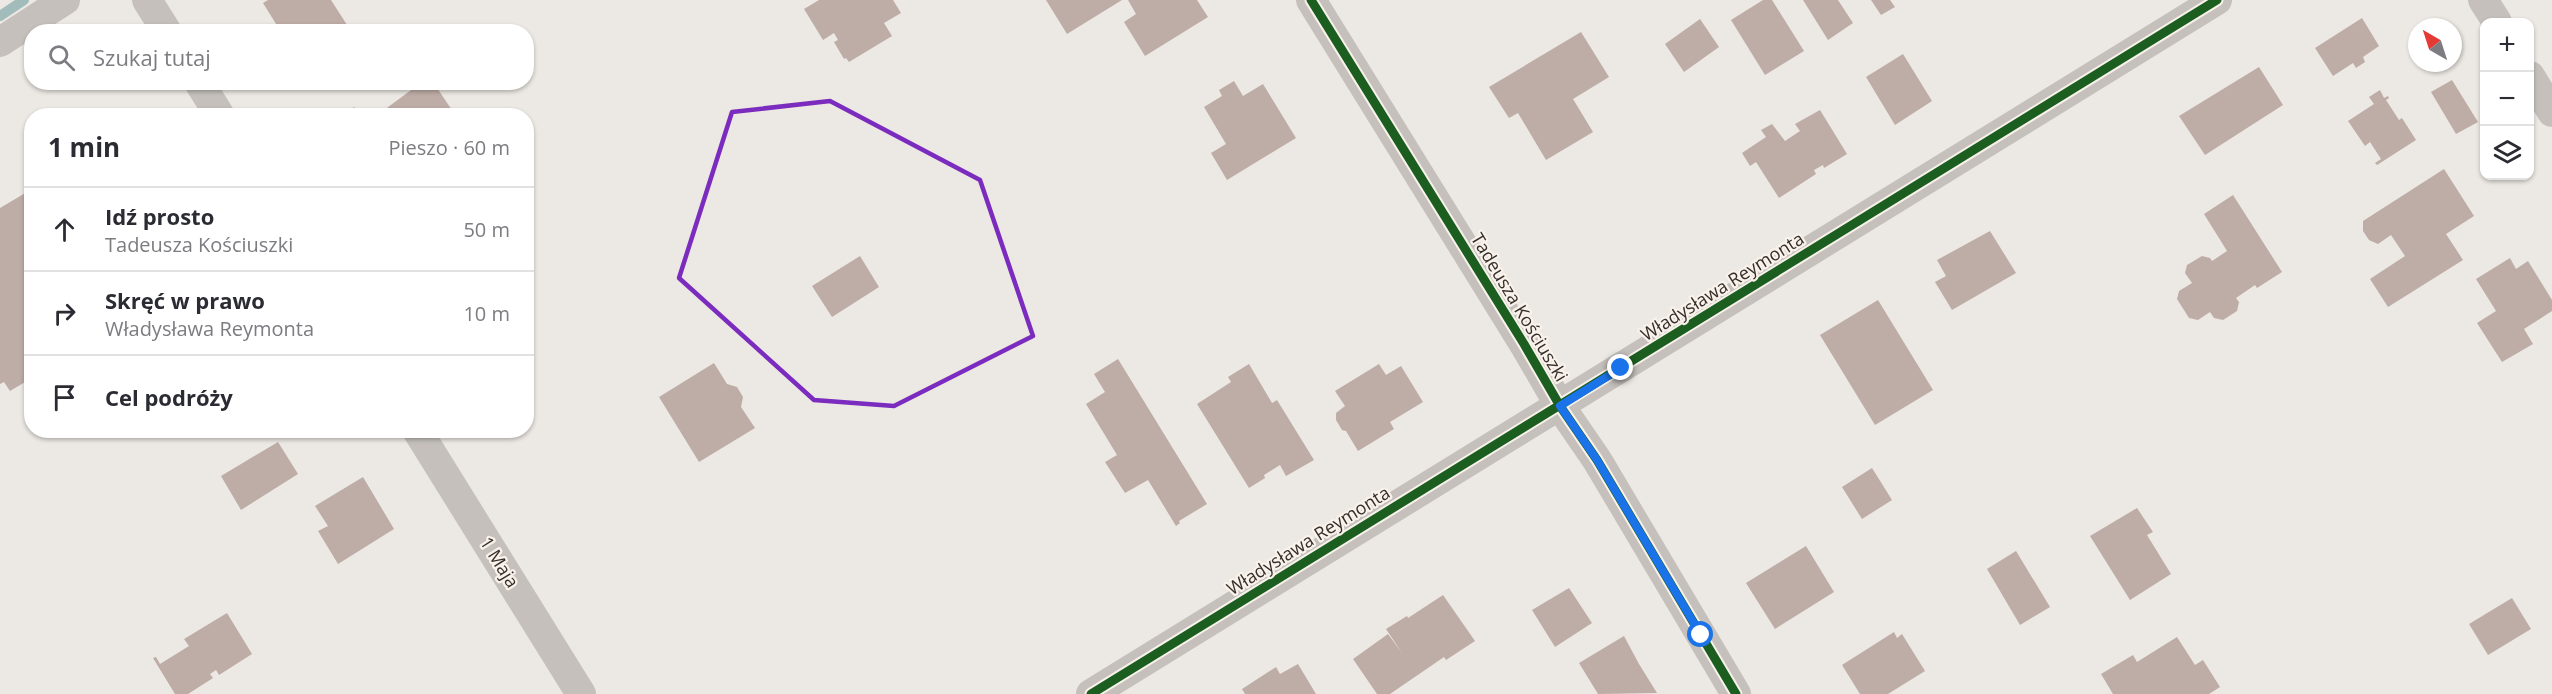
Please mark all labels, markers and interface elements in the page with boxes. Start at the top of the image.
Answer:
north arrow [2408,18,2462,72]
map controls [2480,18,2534,180]
button: + [2480,18,2534,72]
search box [24,24,534,90]
icon: search [45,41,78,74]
text: Szukaj tutaj [93,42,211,72]
button: − [2480,72,2534,126]
button: layers [2480,126,2534,180]
text: 1 min [48,129,120,165]
text: Pieszo · 60 m [389,134,510,161]
text: Idź prosto [105,201,214,231]
icon: ahead [48,213,81,246]
text: 50 m [463,216,510,243]
street label: Władysława Reymonta [1636,226,1808,346]
street label: Tadeusza Kościuszki [1466,228,1574,386]
text: Tadeusza Kościuszki [105,231,293,258]
text: Skręć w prawo [105,285,265,315]
icon: right [48,297,81,330]
text: 10 m [463,300,510,327]
text: Władysława Reymonta [105,315,314,342]
route end [1607,354,1633,380]
icon: arrive [48,381,81,414]
text: Cel podróży [105,382,233,412]
street label: Władysława Reymonta [1222,480,1394,600]
street label: 1 Maja [475,532,525,592]
route start [1687,621,1713,647]

